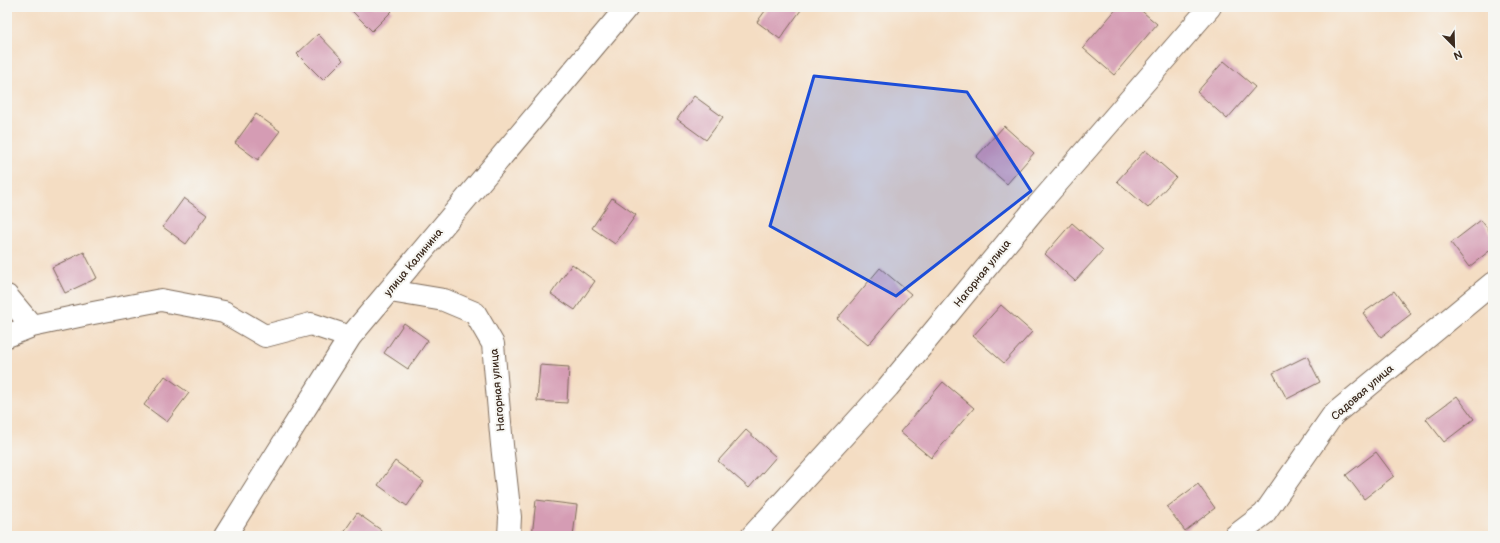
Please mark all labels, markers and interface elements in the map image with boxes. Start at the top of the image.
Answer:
north arrow [1434,26,1474,66]
text: N [1451,47,1464,62]
street label: улица Калинина [381,225,446,299]
street label: Нагорная улица [951,237,1014,310]
street label: Нагорная улица [487,348,508,432]
street label: Садовая улица [1329,362,1396,423]

